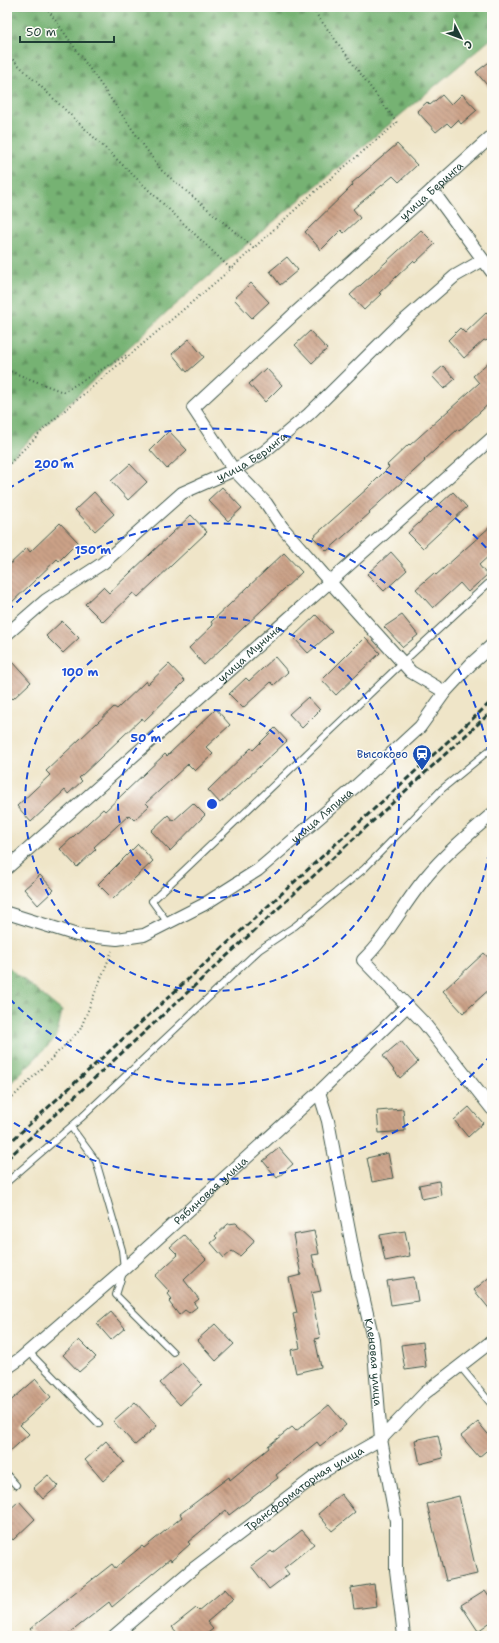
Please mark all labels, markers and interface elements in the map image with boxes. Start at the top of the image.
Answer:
scale bar [20,18,114,44]
north arrow [441,18,481,58]
text: 50 m [26,24,56,40]
text: С [460,37,476,52]
street label: улица Беринга [396,158,467,224]
street label: улица Беринга [214,429,290,485]
text: 200 m [34,456,74,472]
text: 150 m [75,542,111,558]
street label: улица Мунина [215,621,285,686]
text: 100 m [62,664,99,680]
text: 50 m [131,730,162,746]
station icon: Высоково [411,743,433,771]
place label: Высоково [357,747,408,762]
street label: улица Ляпина [288,785,356,847]
centre of rings [205,797,219,811]
street label: Рябиновая улица [171,1153,251,1228]
street label: Кленовая улица [360,1317,385,1407]
street label: Трансформаторная улица [242,1443,367,1535]

